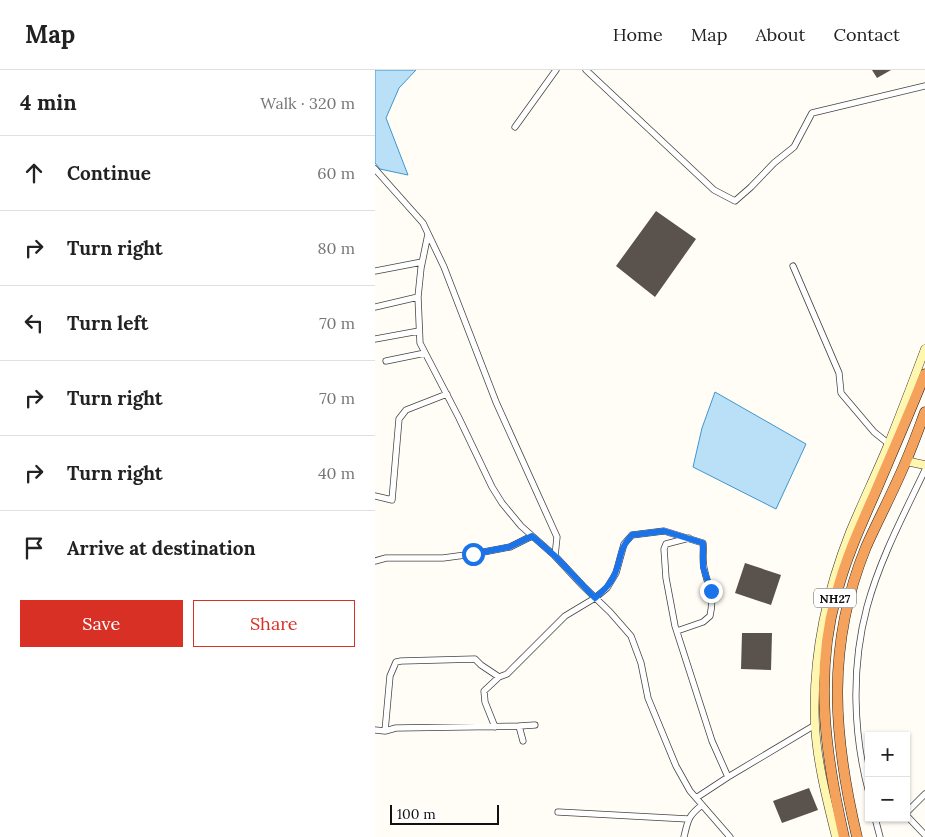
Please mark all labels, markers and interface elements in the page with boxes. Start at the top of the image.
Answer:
text: Map [25,19,75,50]
text: Home [613,23,663,46]
text: Map [691,23,727,46]
text: About [755,23,805,46]
text: Contact [833,23,900,46]
text: 4 min [20,89,77,116]
text: Walk · 320 m [260,93,355,113]
icon: ahead [20,159,48,187]
text: Continue [67,161,151,185]
text: 60 m [317,163,355,183]
icon: right [20,234,48,262]
text: Turn right [67,236,163,260]
text: 80 m [318,238,355,258]
icon: left [20,309,48,337]
text: Turn left [67,311,148,335]
text: 70 m [319,313,355,333]
icon: right [20,384,48,412]
text: Turn right [67,386,163,410]
text: 70 m [319,388,355,408]
icon: right [20,459,48,487]
text: Turn right [67,461,163,485]
text: 40 m [318,463,355,483]
icon: arrive [20,534,48,562]
text: Arrive at destination [67,536,256,560]
route start [462,543,485,566]
route end [700,580,723,603]
road number: NH27 [814,588,856,608]
button: Save [20,600,183,647]
button: Share [193,600,355,647]
map controls [865,732,910,822]
button: + [865,732,910,777]
button: − [865,777,910,822]
scale bar [390,802,499,825]
text: 100 m [397,805,436,823]

